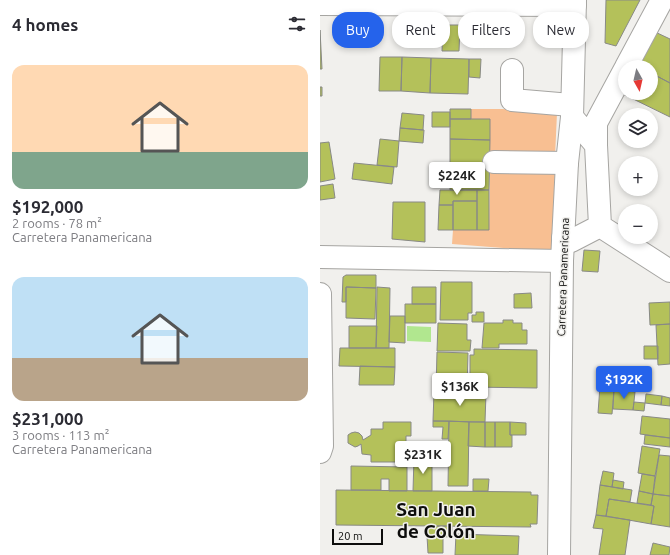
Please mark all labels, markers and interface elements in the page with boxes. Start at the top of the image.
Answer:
chip: Buy [332,12,384,48]
chip: Rent [392,12,450,48]
chip: Filters [458,12,525,48]
chip: New [533,12,589,48]
icon: filters [286,13,308,35]
text: 4 homes [12,15,78,34]
north arrow [618,60,658,100]
map controls [618,60,658,244]
icon: home [124,91,196,163]
button: layers [618,108,658,148]
button: + [618,156,658,196]
pin: $224K [429,162,485,196]
text: $224K [438,168,476,182]
text: $192,000 [12,197,83,216]
button: − [618,204,658,244]
text: 2 rooms · 78 m² [12,216,102,230]
street label: Carretera Panamericana [555,217,571,337]
text: Carretera Panamericana [12,230,152,244]
icon: home [124,303,196,375]
pin: $192K [596,366,652,400]
text: $192K [605,372,643,386]
pin: $136K [432,373,488,407]
text: $136K [441,379,479,393]
text: $231,000 [12,409,83,428]
text: 3 rooms · 113 m² [12,428,109,442]
pin: $231K [395,441,451,475]
text: Carretera Panamericana [12,442,152,456]
text: $231K [404,447,442,461]
district label: San Juan de Colón [396,498,476,542]
scale bar [332,527,383,546]
text: 20 m [338,530,362,542]

